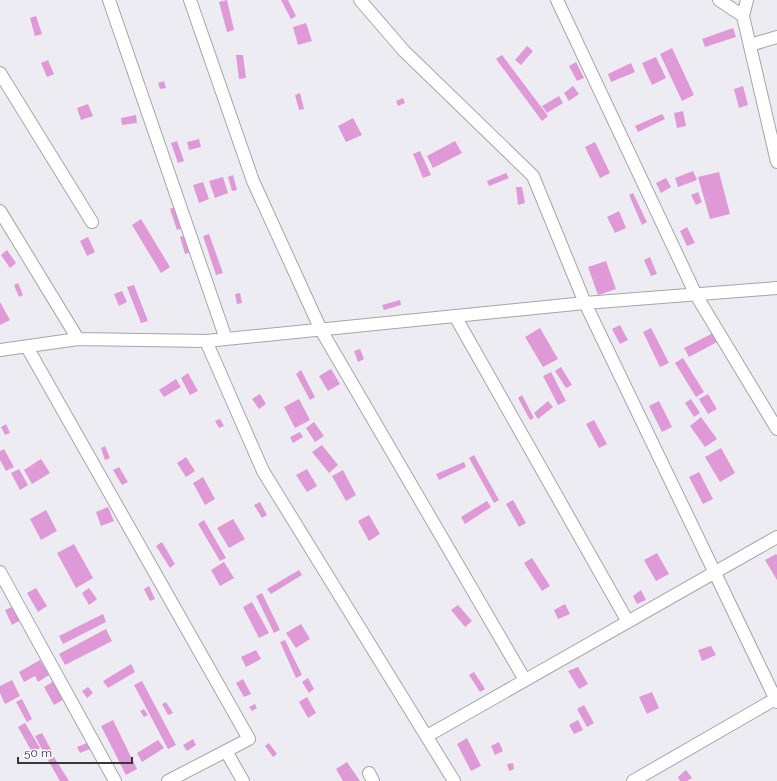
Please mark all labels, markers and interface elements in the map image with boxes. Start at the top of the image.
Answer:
scale bar [18,739,132,765]
text: 50 m [24,746,52,760]

